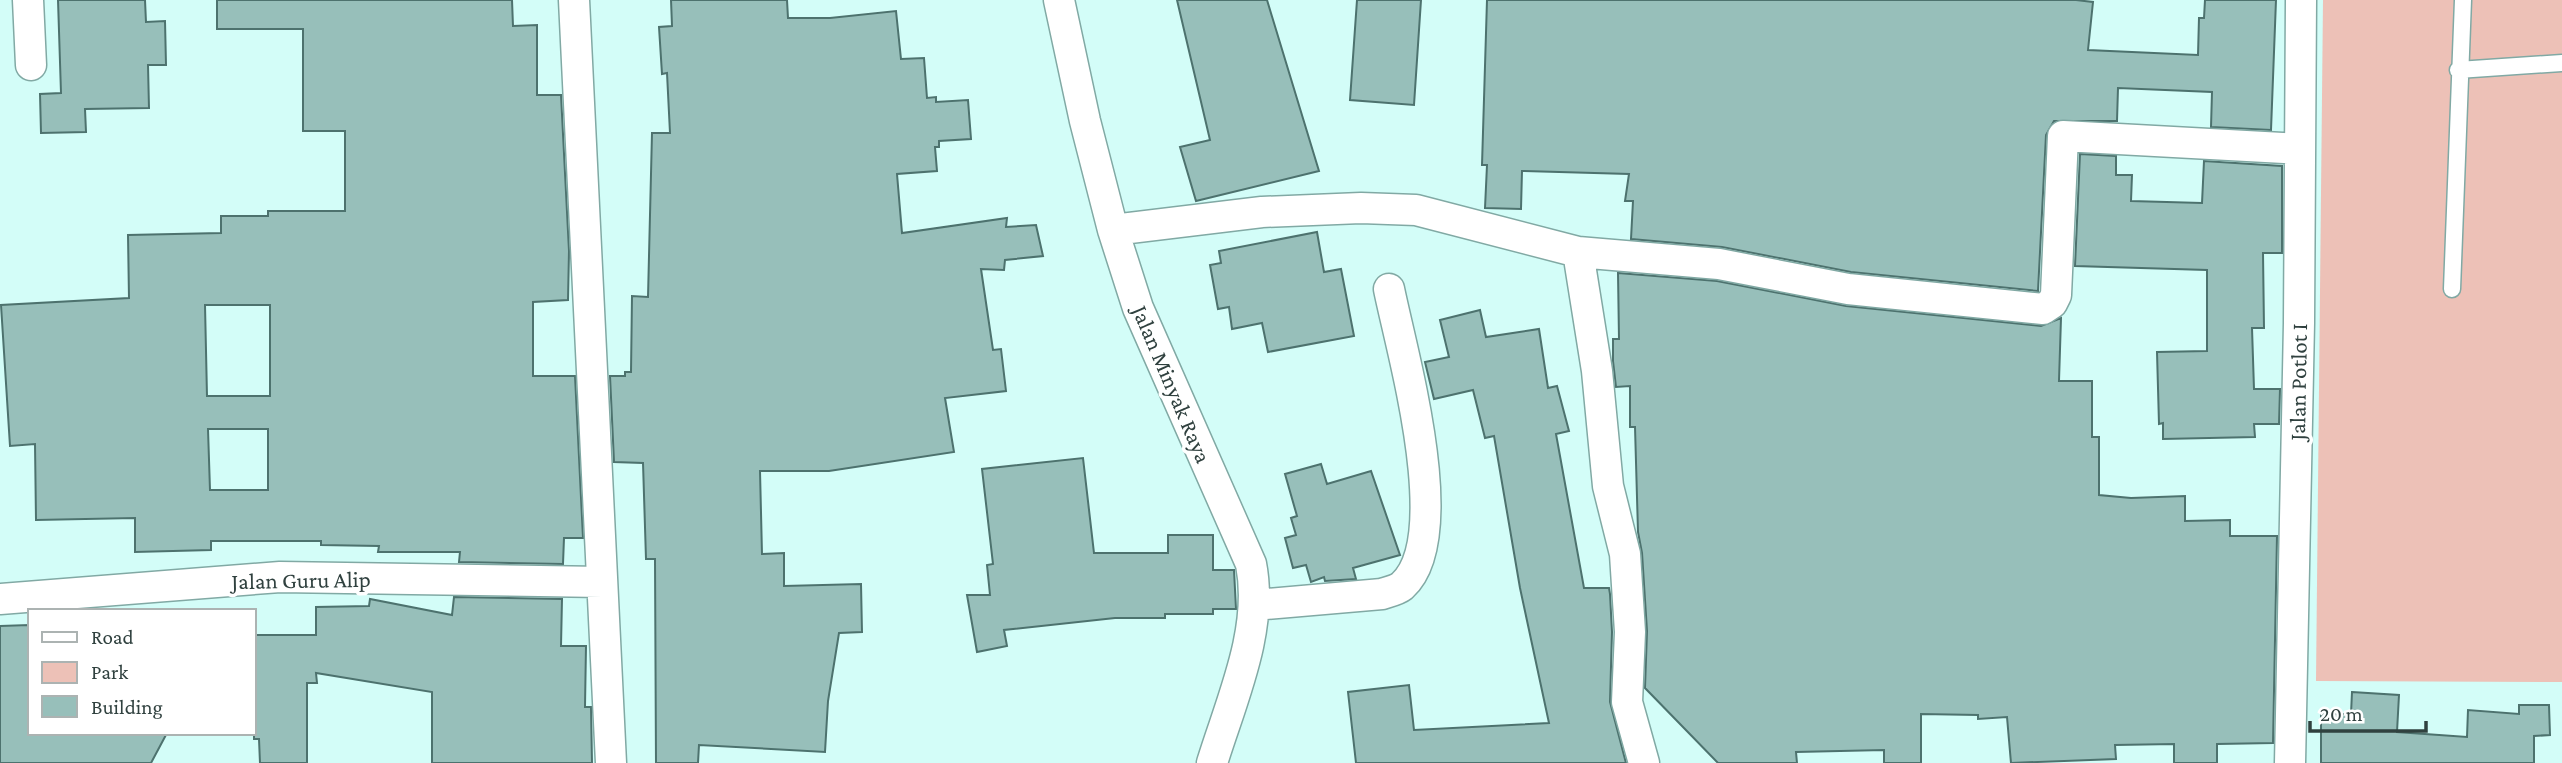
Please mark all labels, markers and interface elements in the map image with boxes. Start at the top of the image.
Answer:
street label: Jalan Minyak Raya [1126,299,1217,467]
street label: Jalan Potlot I [2284,323,2312,443]
street label: Jalan Guru Alip [229,566,371,594]
legend [28,609,256,735]
text: Road [91,625,134,649]
text: Park [91,660,128,684]
scale bar [2310,690,2426,734]
text: Building [91,695,163,719]
text: 20 m [2320,702,2363,726]

